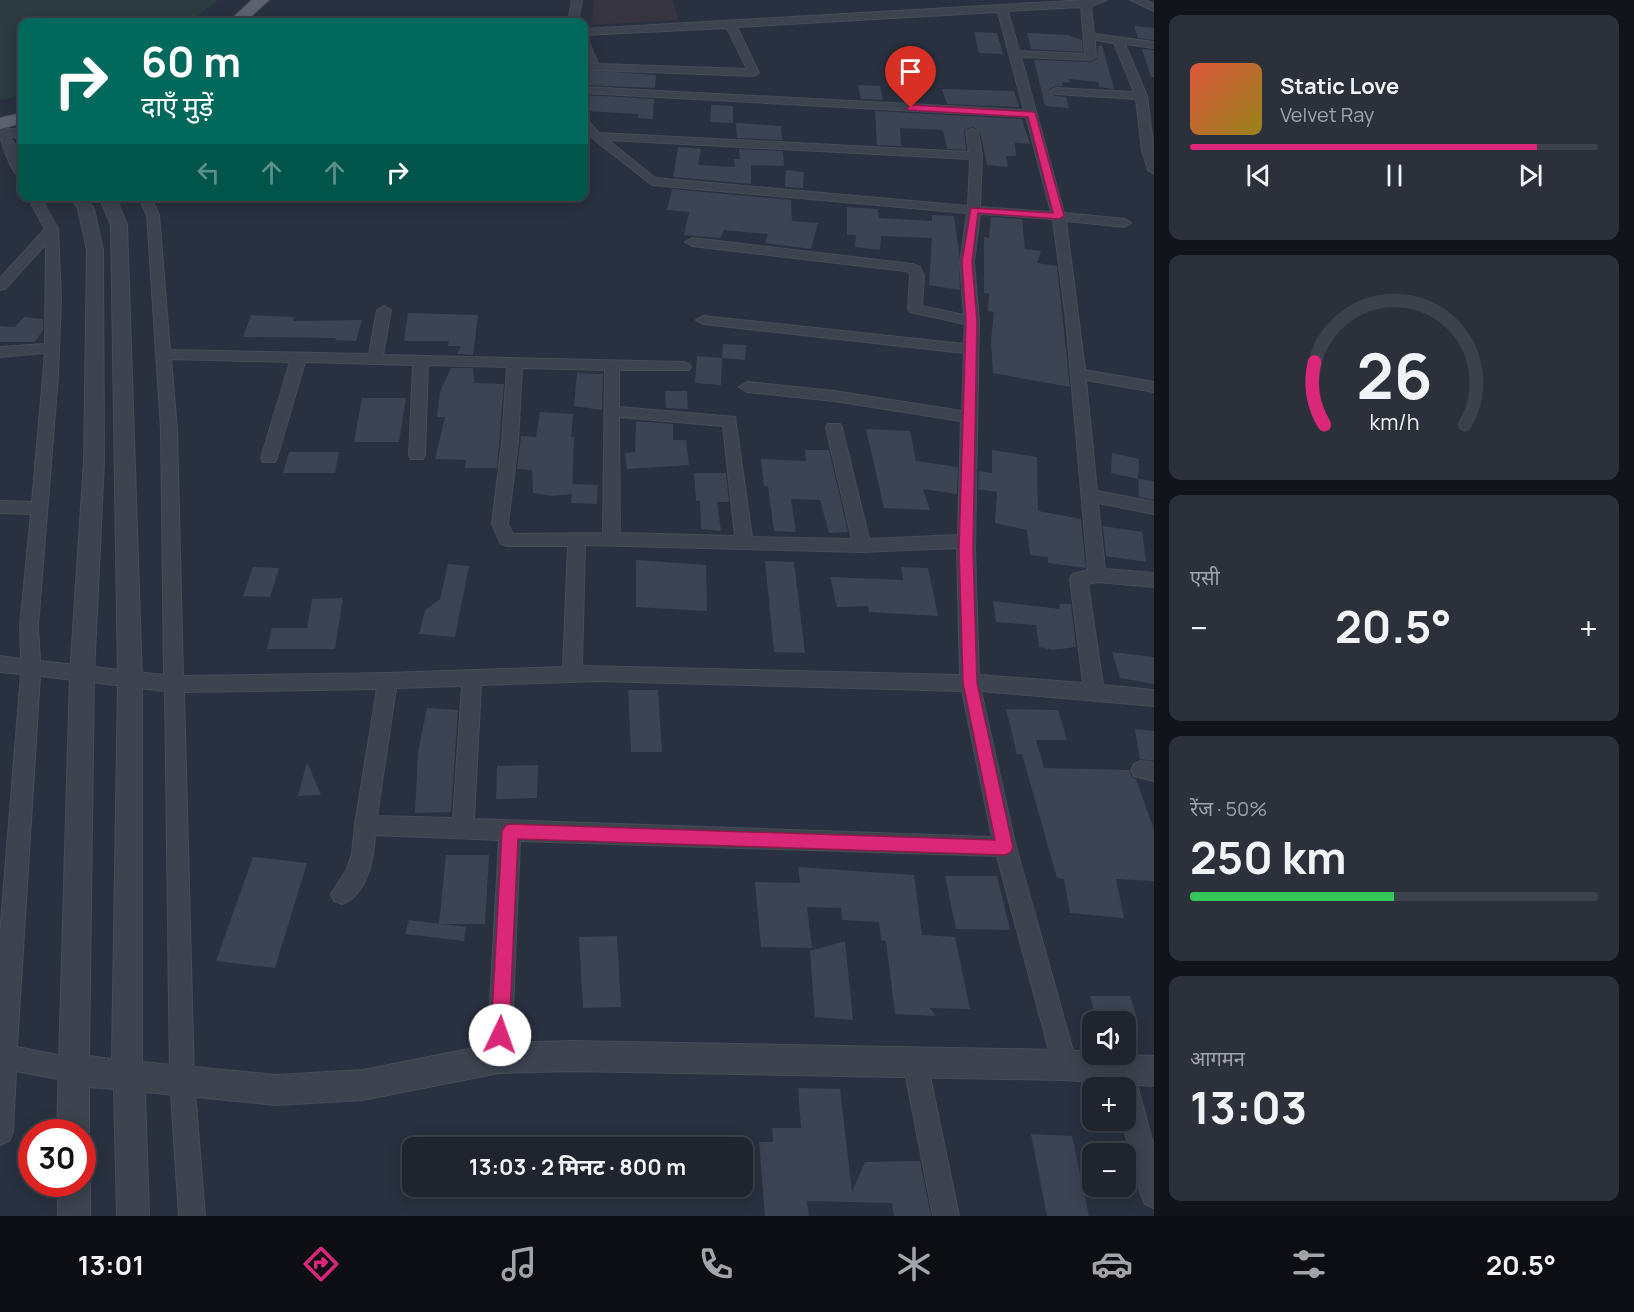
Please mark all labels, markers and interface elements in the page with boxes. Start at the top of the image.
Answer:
text: 60 m [141,32,241,90]
icon: right [42,42,120,120]
pin [885,46,936,108]
icon: arrive [894,55,927,88]
text: Static Love [1280,71,1399,101]
text: दाएँ मुड़ें [141,87,213,124]
text: Velvet Ray [1280,101,1374,128]
icon: left [192,156,225,189]
icon: ahead [255,156,288,189]
icon: ahead [318,156,351,189]
icon: right [381,156,414,189]
icon: previous [1242,159,1275,192]
icon: pause [1378,159,1411,192]
icon: next [1514,159,1547,192]
text: 26 [1356,332,1432,418]
text: km/h [1369,407,1419,436]
text: एसी [1190,564,1220,591]
text: 20.5° [1335,595,1452,657]
text: − [1190,605,1208,650]
text: + [1579,605,1598,650]
text: रेंज · 50% [1190,795,1267,822]
text: 250 km [1190,826,1346,888]
position arrow [468,1003,532,1067]
map controls [1082,1011,1136,1197]
button: sound [1082,1011,1136,1065]
text: आगमन [1190,1045,1245,1072]
text: 13:03 [1190,1076,1307,1138]
button: + [1082,1077,1136,1131]
speed limit sign: 30 [18,1119,96,1197]
button: − [1082,1143,1136,1197]
text: 13:03 · 2 मिनट · 800 m [469,1152,686,1182]
icon: directions [300,1243,342,1285]
icon: music [498,1243,540,1285]
icon: phone [695,1243,737,1285]
icon: climate [893,1243,935,1285]
icon: car [1091,1243,1133,1285]
icon: filters [1288,1243,1330,1285]
text: 13:01 [78,1246,144,1283]
text: 20.5° [1486,1246,1556,1283]

